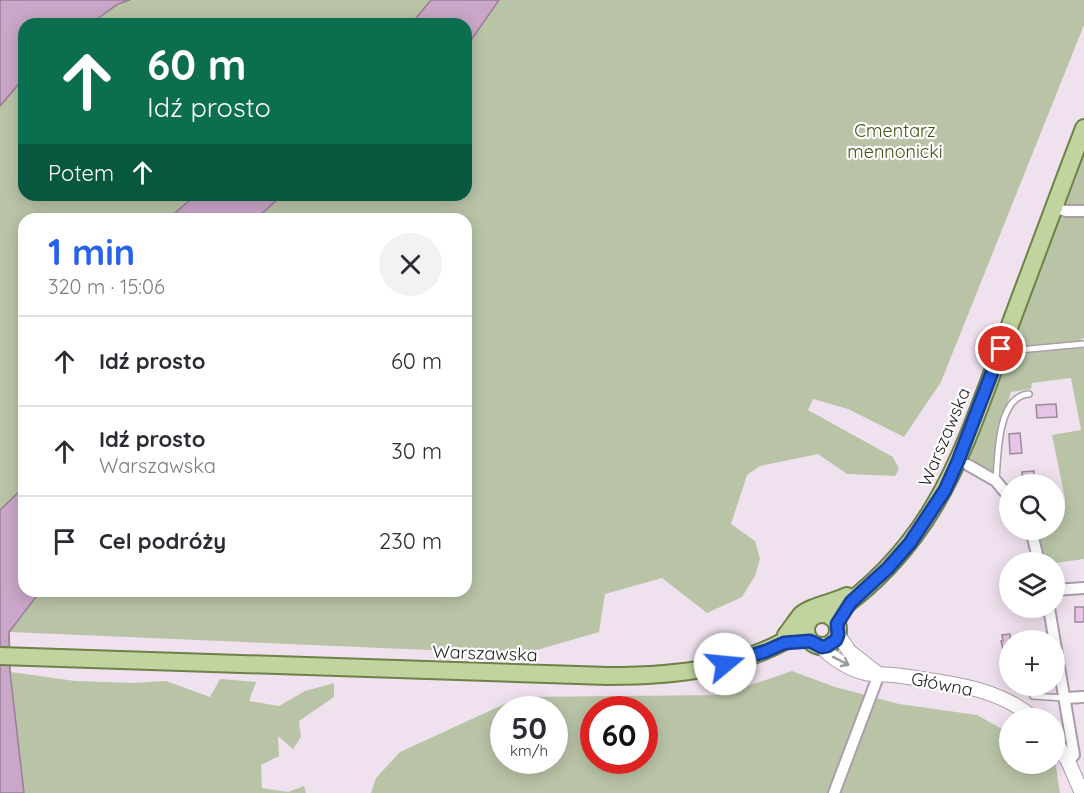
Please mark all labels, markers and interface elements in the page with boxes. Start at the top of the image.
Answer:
text: 60 m [147,38,247,91]
icon: ahead [48,42,126,120]
text: Idź prosto [147,90,271,124]
park label: Cmentarz mennonicki [847,119,943,163]
icon: ahead [126,156,159,189]
text: Potem [48,159,114,187]
text: 1 min [48,229,135,274]
button: close [379,233,442,296]
text: 320 m · 15:06 [48,274,165,299]
pin [975,323,1026,374]
icon: arrive [984,332,1017,365]
icon: ahead [48,345,81,378]
text: Idź prosto [99,347,206,375]
text: 60 m [391,347,442,375]
street label: Warszawska [913,384,975,490]
text: Idź prosto [99,425,206,453]
icon: ahead [48,435,81,468]
text: 30 m [391,437,442,465]
text: Warszawska [99,453,216,478]
map controls [999,474,1065,774]
button: search [999,474,1065,540]
icon: arrive [48,525,81,558]
text: Cel podróży [99,527,226,555]
text: 230 m [379,527,442,555]
button: layers [999,552,1065,618]
button: + [999,630,1065,696]
position arrow [693,632,757,696]
street label: Warszawska [432,640,538,666]
one-way arrow [831,656,849,668]
street label: Główna [909,667,975,701]
speed limit sign: 60 [580,696,658,774]
button: − [999,708,1065,774]
text: 50 [511,709,547,747]
text: km/h [510,741,548,760]

